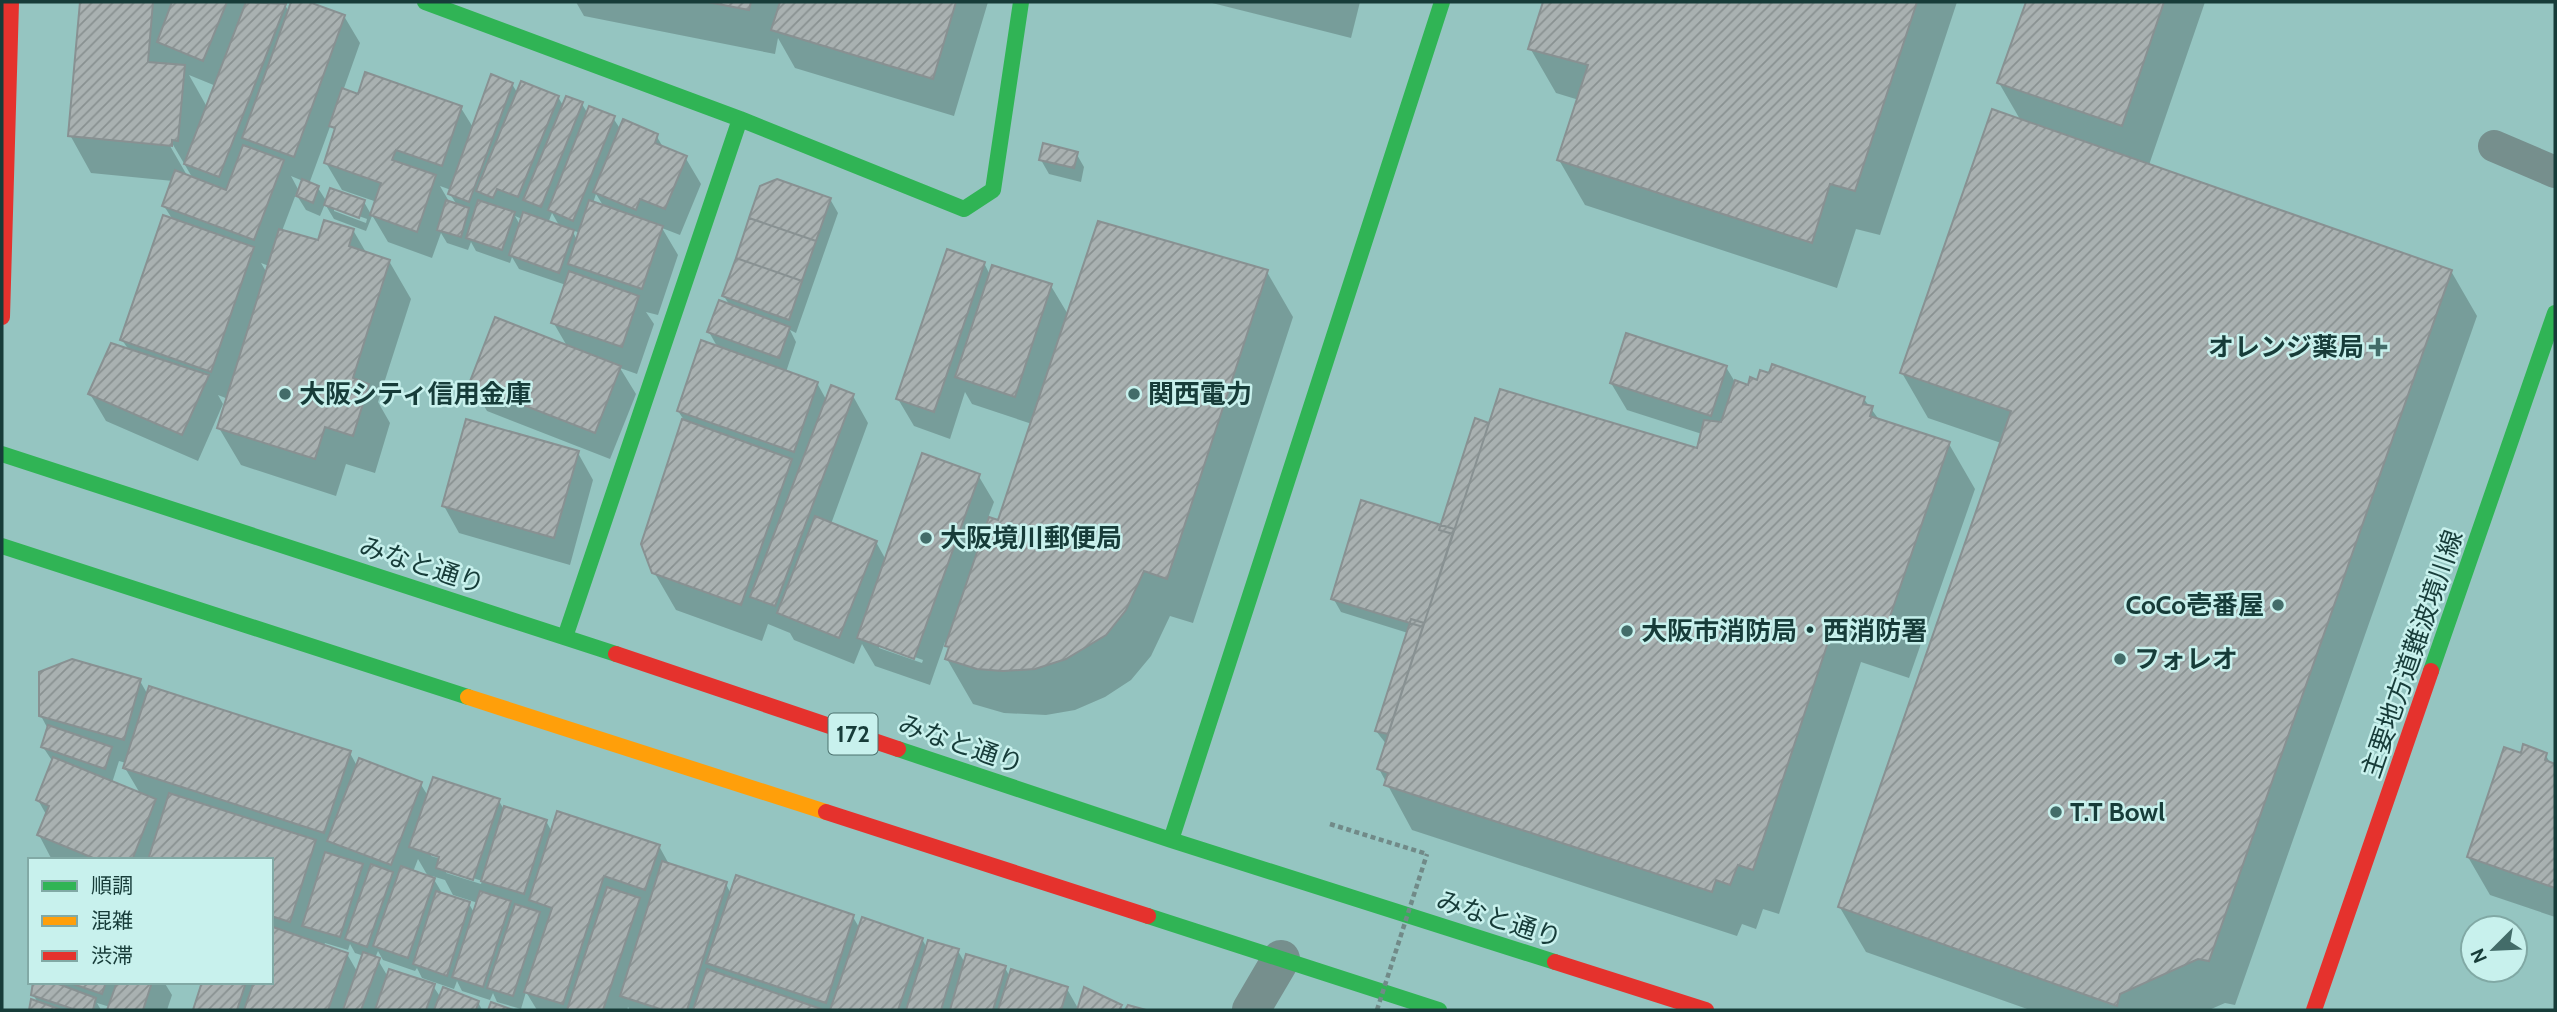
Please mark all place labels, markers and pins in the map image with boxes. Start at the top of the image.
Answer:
place label: オレンジ薬局 [2208,331,2364,363]
marker: オレンジ薬局 [2370,339,2386,355]
place label: 大阪シティ信用金庫 [299,378,531,410]
place label: 関西電力 [1148,378,1252,410]
marker: 大阪シティ信用金庫 [277,386,293,402]
marker: 関西電力 [1126,386,1142,402]
place label: 大阪境川郵便局 [940,522,1122,554]
marker: 大阪境川郵便局 [918,530,934,546]
place label: CoCo壱番屋 [2125,589,2264,621]
marker: CoCo壱番屋 [2270,597,2286,613]
place label: 大阪市消防局・西消防署 [1641,615,1927,647]
marker: 大阪市消防局・西消防署 [1619,623,1635,639]
place label: フォレオ [2134,643,2238,675]
marker: フォレオ [2112,651,2128,667]
place label: T.T Bowl [2070,796,2165,828]
marker: T.T Bowl [2048,804,2064,820]

